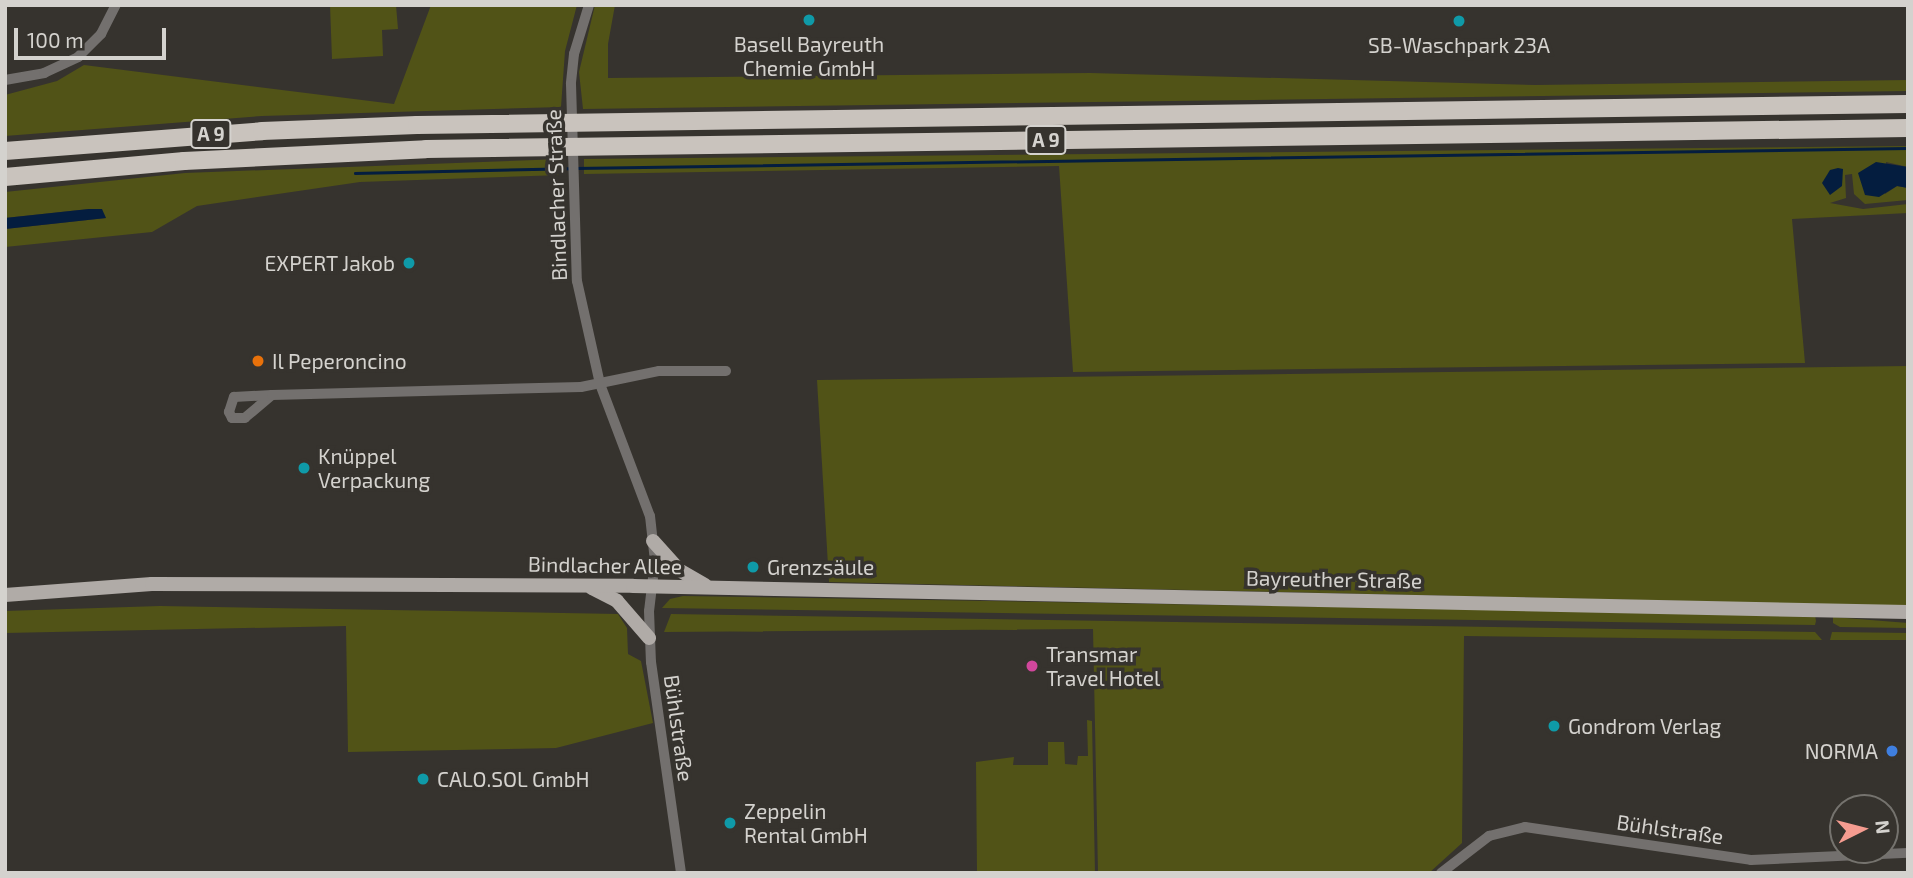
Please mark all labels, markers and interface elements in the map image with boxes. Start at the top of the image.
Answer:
marker: Basell Bayreuth Chemie GmbH [801,12,817,28]
marker: SB-Waschpark 23A [1451,13,1467,29]
scale bar [18,14,170,58]
text: 100 m [27,27,84,52]
place label: Basell Bayreuth Chemie GmbH [734,31,884,81]
place label: SB-Waschpark 23A [1368,32,1550,58]
street label: Bindlacher Straße [540,109,572,281]
road number: A 9 [190,118,232,150]
road number: A 9 [1025,124,1067,156]
place label: EXPERT Jakob [264,250,395,276]
marker: EXPERT Jakob [401,255,417,271]
place label: Il Peperoncino [272,348,407,374]
marker: Il Peperoncino [250,353,266,369]
place label: Knüppel Verpackung [318,443,430,493]
marker: Knüppel Verpackung [296,460,312,476]
street label: Bindlacher Allee [527,551,683,579]
place label: Grenzsäule [767,554,874,580]
marker: Grenzsäule [745,559,761,575]
street label: Bayreuther Straße [1245,565,1423,593]
place label: Transmar Travel Hotel [1046,641,1161,691]
marker: Transmar Travel Hotel [1024,658,1040,674]
street label: Bühlstraße [659,673,699,783]
place label: Gondrom Verlag [1568,713,1722,739]
marker: Gondrom Verlag [1546,718,1562,734]
place label: NORMA [1805,738,1878,764]
marker: NORMA [1884,743,1900,759]
place label: CALO.SOL GmbH [437,766,590,792]
marker: CALO.SOL GmbH [415,771,431,787]
north arrow [1829,794,1899,864]
place label: Zeppelin Rental GmbH [744,798,868,848]
street label: Bühlstraße [1615,809,1725,849]
marker: Zeppelin Rental GmbH [722,815,738,831]
text: N [1871,819,1896,835]

